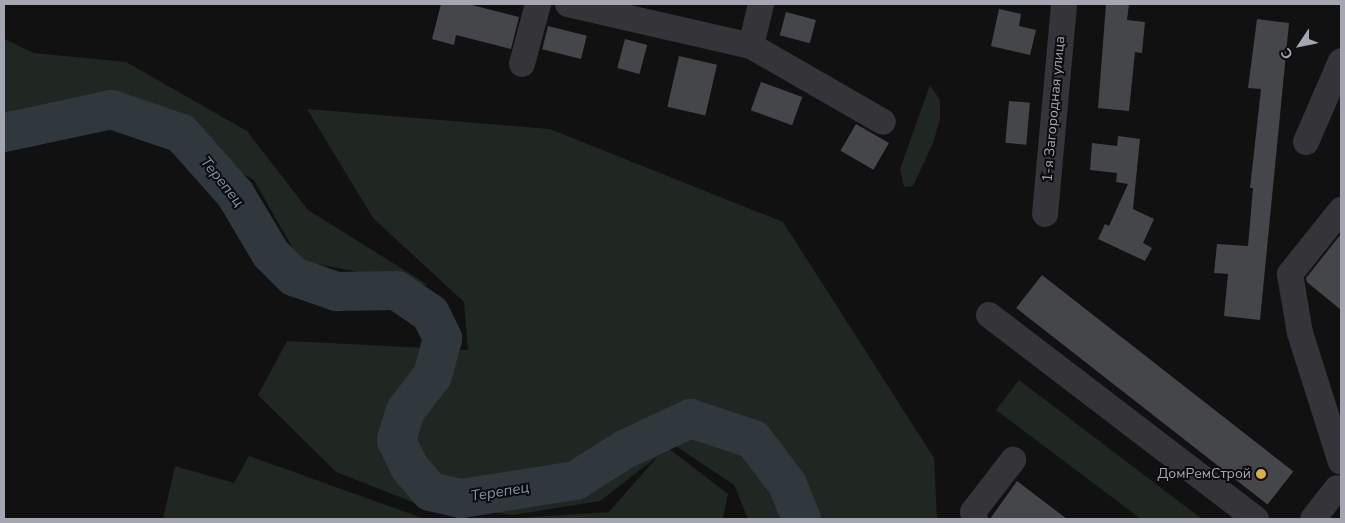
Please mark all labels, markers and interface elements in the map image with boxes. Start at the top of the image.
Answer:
north arrow [1275,20,1325,70]
street label: 1-я Загородная улица [1039,35,1069,183]
text: С [1277,44,1298,63]
water label: Терепец [196,153,248,211]
place label: ДомРемСтрой [1157,466,1251,482]
marker: ДомРемСтрой [1255,468,1267,480]
water label: Терепец [470,479,530,505]

